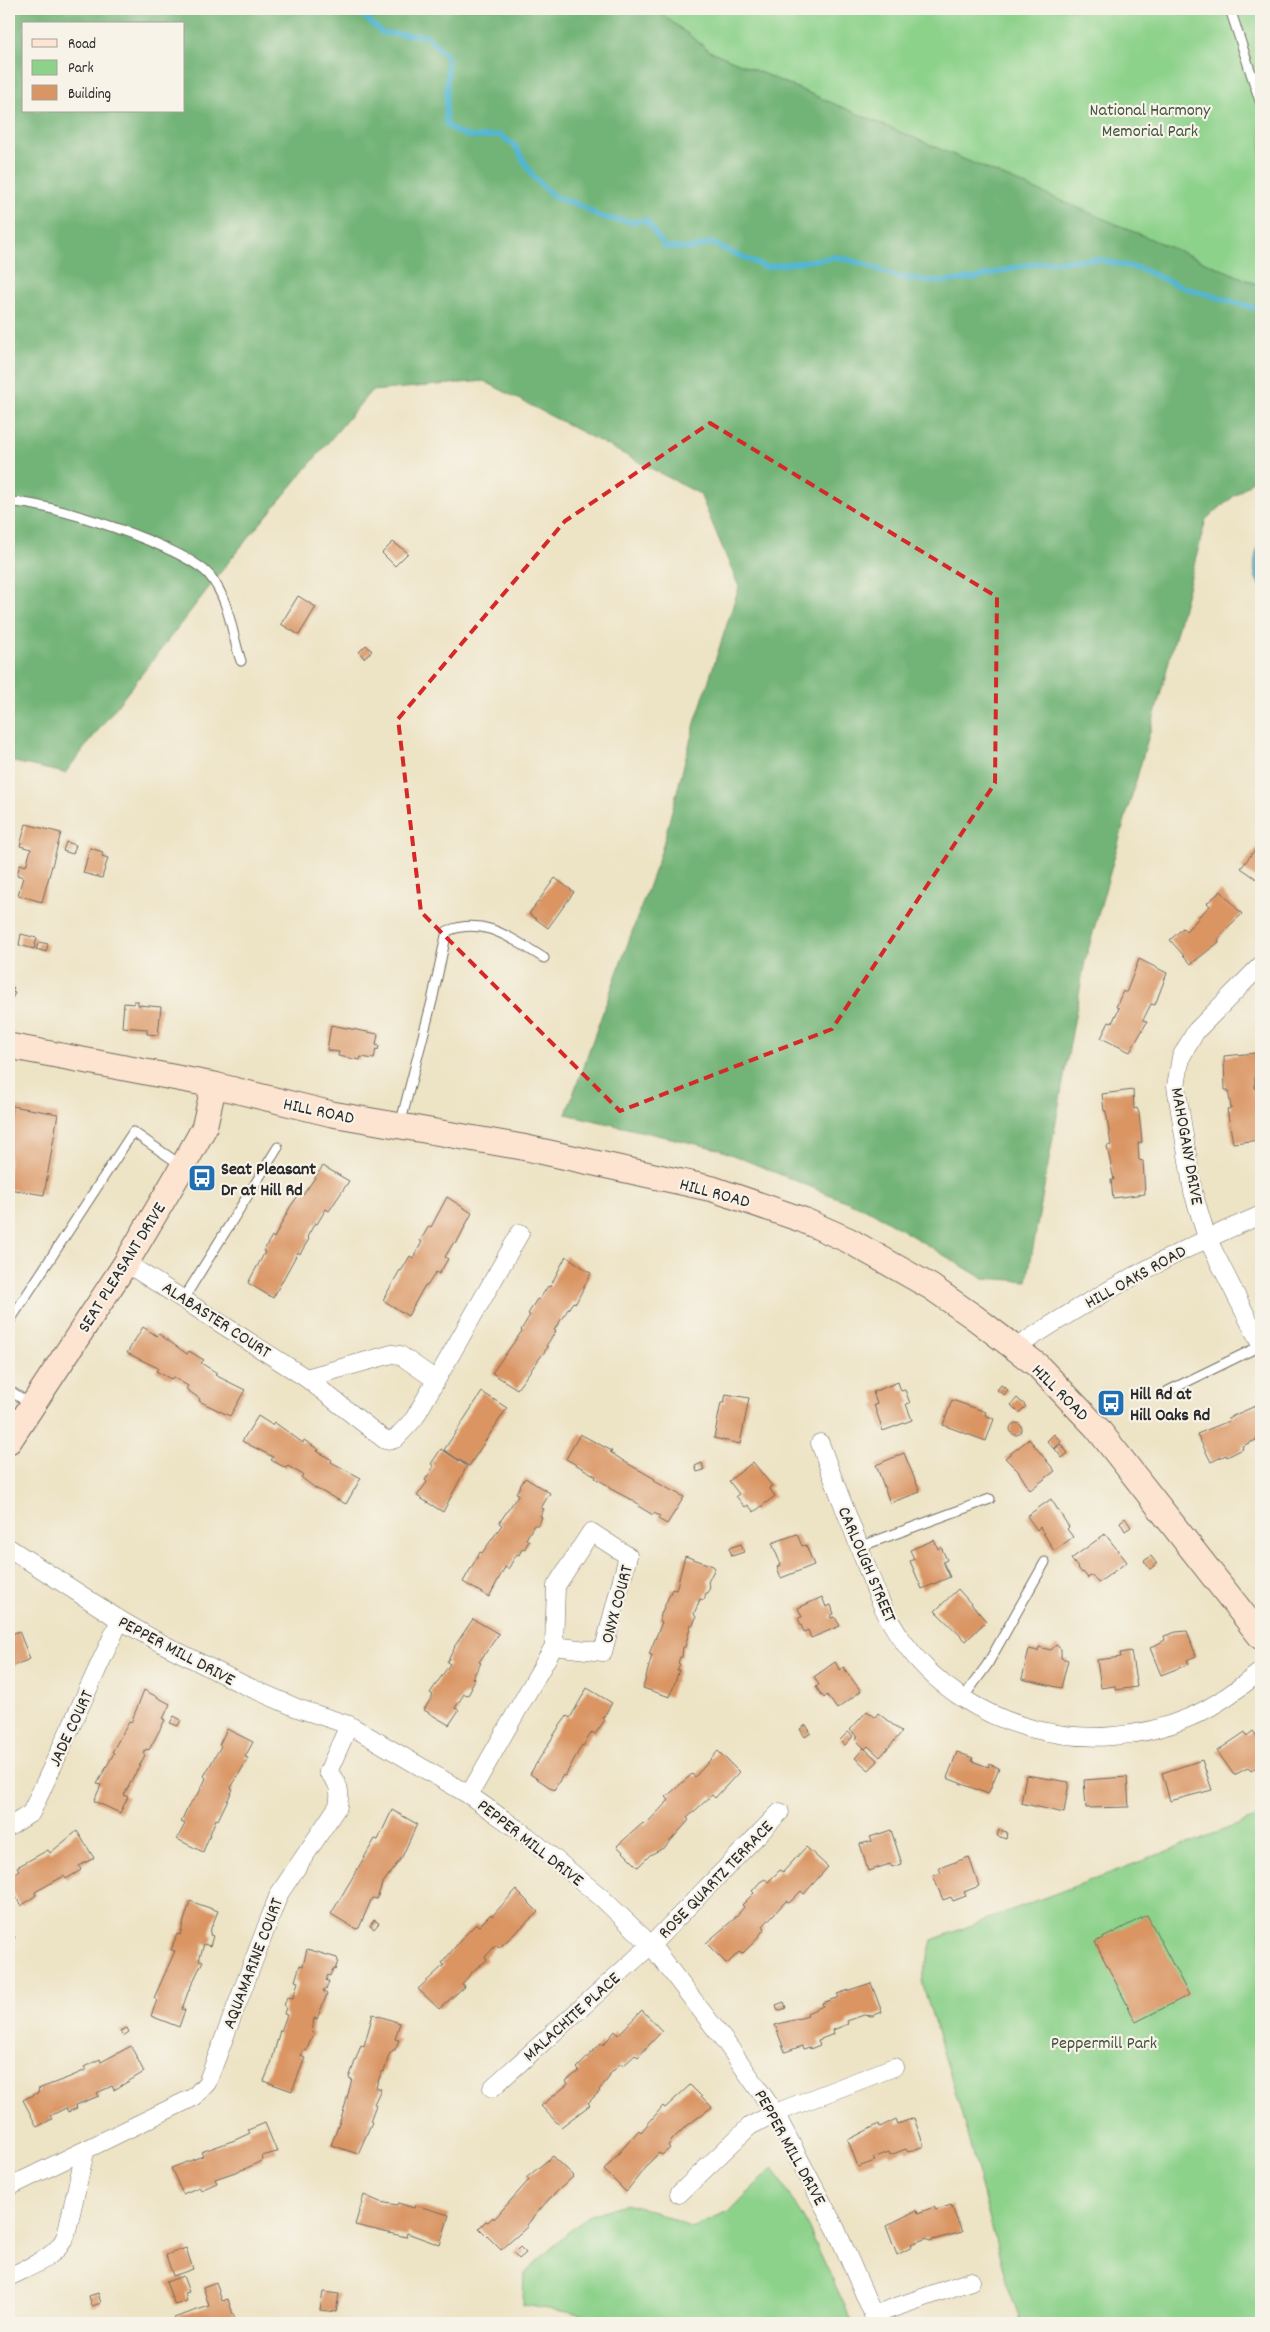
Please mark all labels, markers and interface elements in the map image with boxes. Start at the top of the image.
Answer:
legend [22,22,185,112]
text: Road [68,34,96,56]
text: Park [68,58,94,80]
text: Building [68,84,111,106]
park label: National Harmony Memorial Park [1090,99,1211,145]
street label: MAHOGANY DRIVE [1163,1086,1208,1207]
street label: HILL ROAD [281,1093,356,1132]
place label: Seat Pleasant Dr at Hill Rd [221,1158,316,1204]
bus stop icon: Seat Pleasant Dr at Hill Rd [187,1163,217,1193]
street label: HILL ROAD [676,1173,752,1216]
street label: SEAT PLEASANT DRIVE [73,1198,173,1338]
street label: HILL OAKS ROAD [1081,1240,1191,1316]
street label: ALABASTER COURT [156,1276,275,1366]
street label: HILL ROAD [1025,1360,1093,1428]
place label: Hill Rd at Hill Oaks Rd [1130,1383,1210,1429]
bus stop icon: Hill Rd at Hill Oaks Rd [1096,1388,1126,1418]
street label: CARLOUGH STREET [830,1503,901,1627]
street label: ONYX COURT [596,1563,641,1647]
street label: PEPPER MILL DRIVE [113,1611,239,1694]
street label: JADE COURT [44,1687,101,1771]
street label: PEPPER MILL DRIVE [471,1794,588,1894]
street label: ROSE QUARTZ TERRACE [654,1816,780,1946]
street label: AQUAMARINE COURT [218,1895,291,2033]
street label: MALACHITE PLACE [519,1967,627,2068]
park label: Peppermill Park [1051,2032,1157,2057]
street label: PEPPER MILL DRIVE [747,2086,831,2211]

